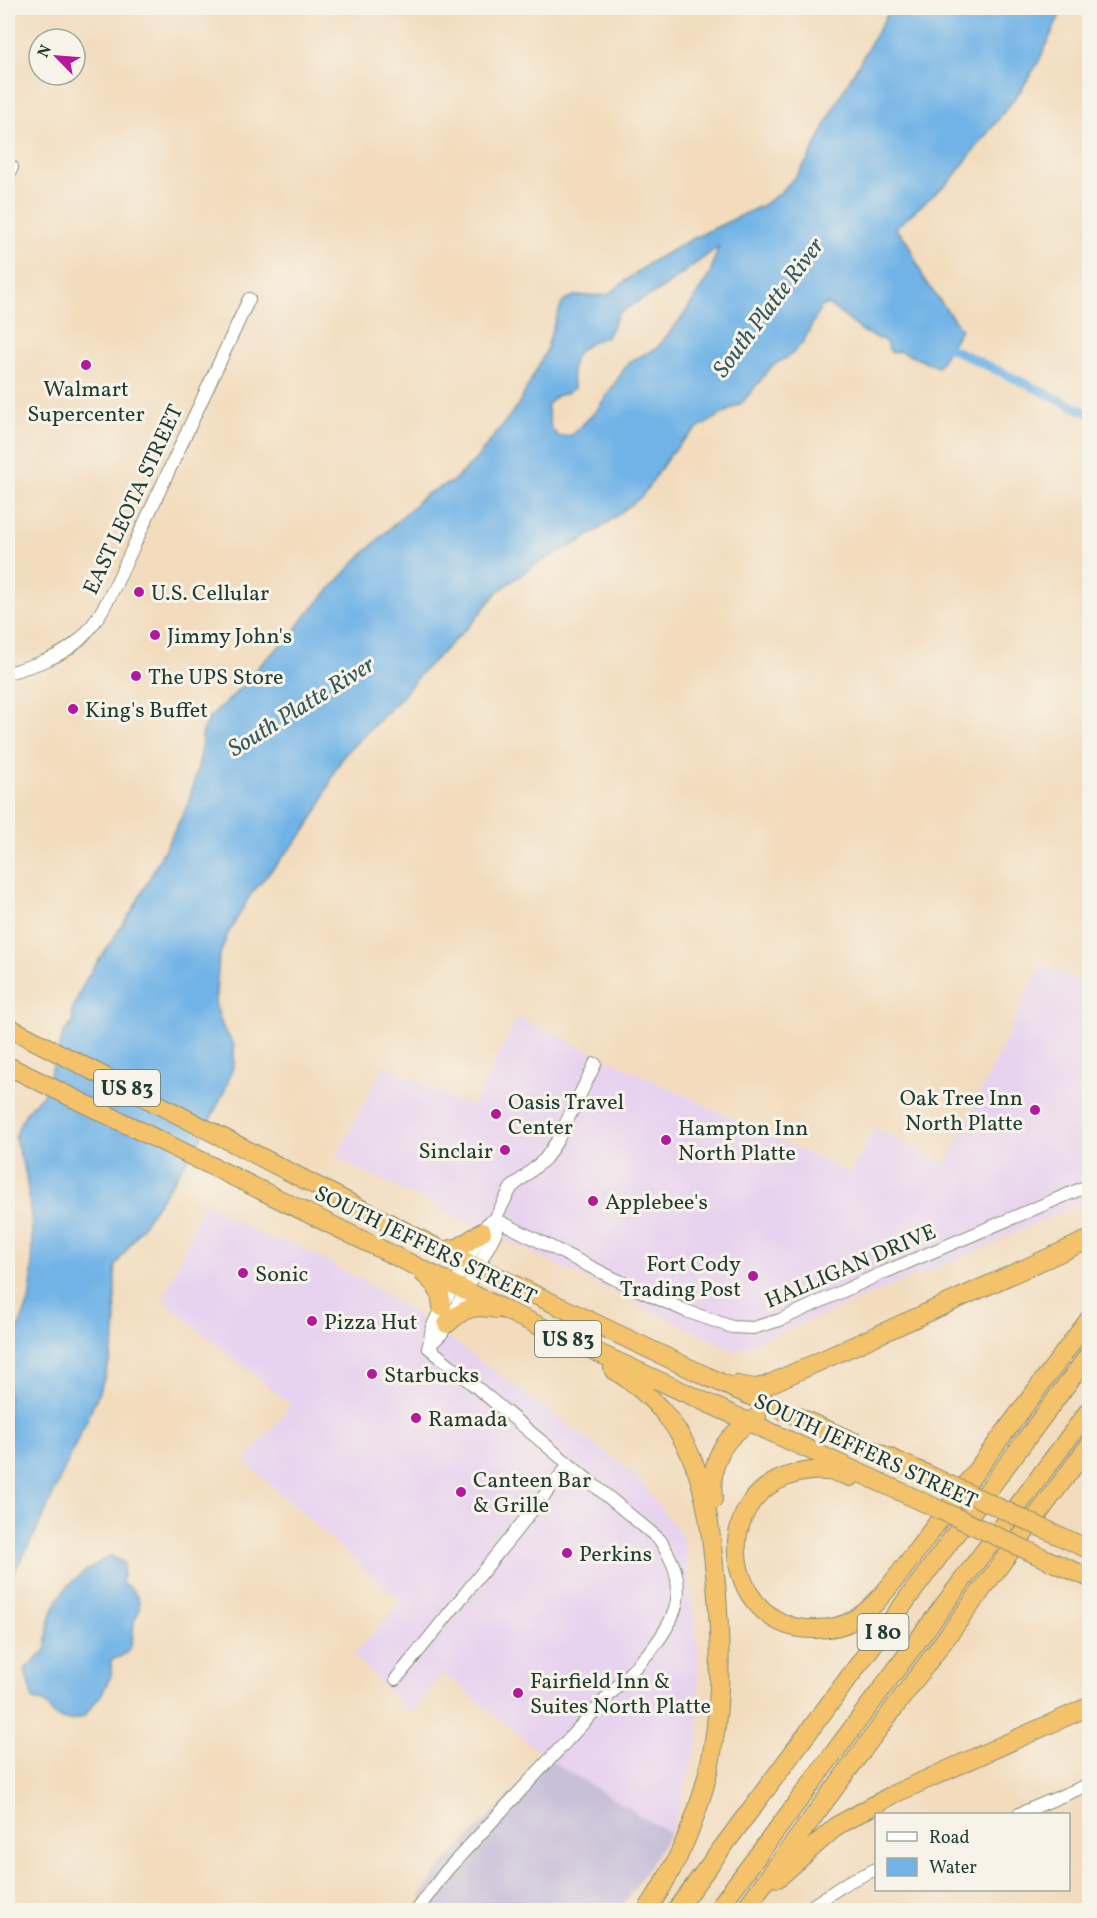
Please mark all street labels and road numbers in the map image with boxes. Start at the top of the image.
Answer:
street label: EAST LEOTA STREET [77,400,192,600]
road number: US 83 [94,1070,160,1106]
street label: SOUTH JEFFERS STREET [309,1179,541,1314]
street label: HALLIGAN DRIVE [761,1217,941,1317]
road number: US 83 [535,1321,601,1357]
street label: SOUTH JEFFERS STREET [748,1387,982,1518]
road number: I 80 [858,1614,908,1650]

